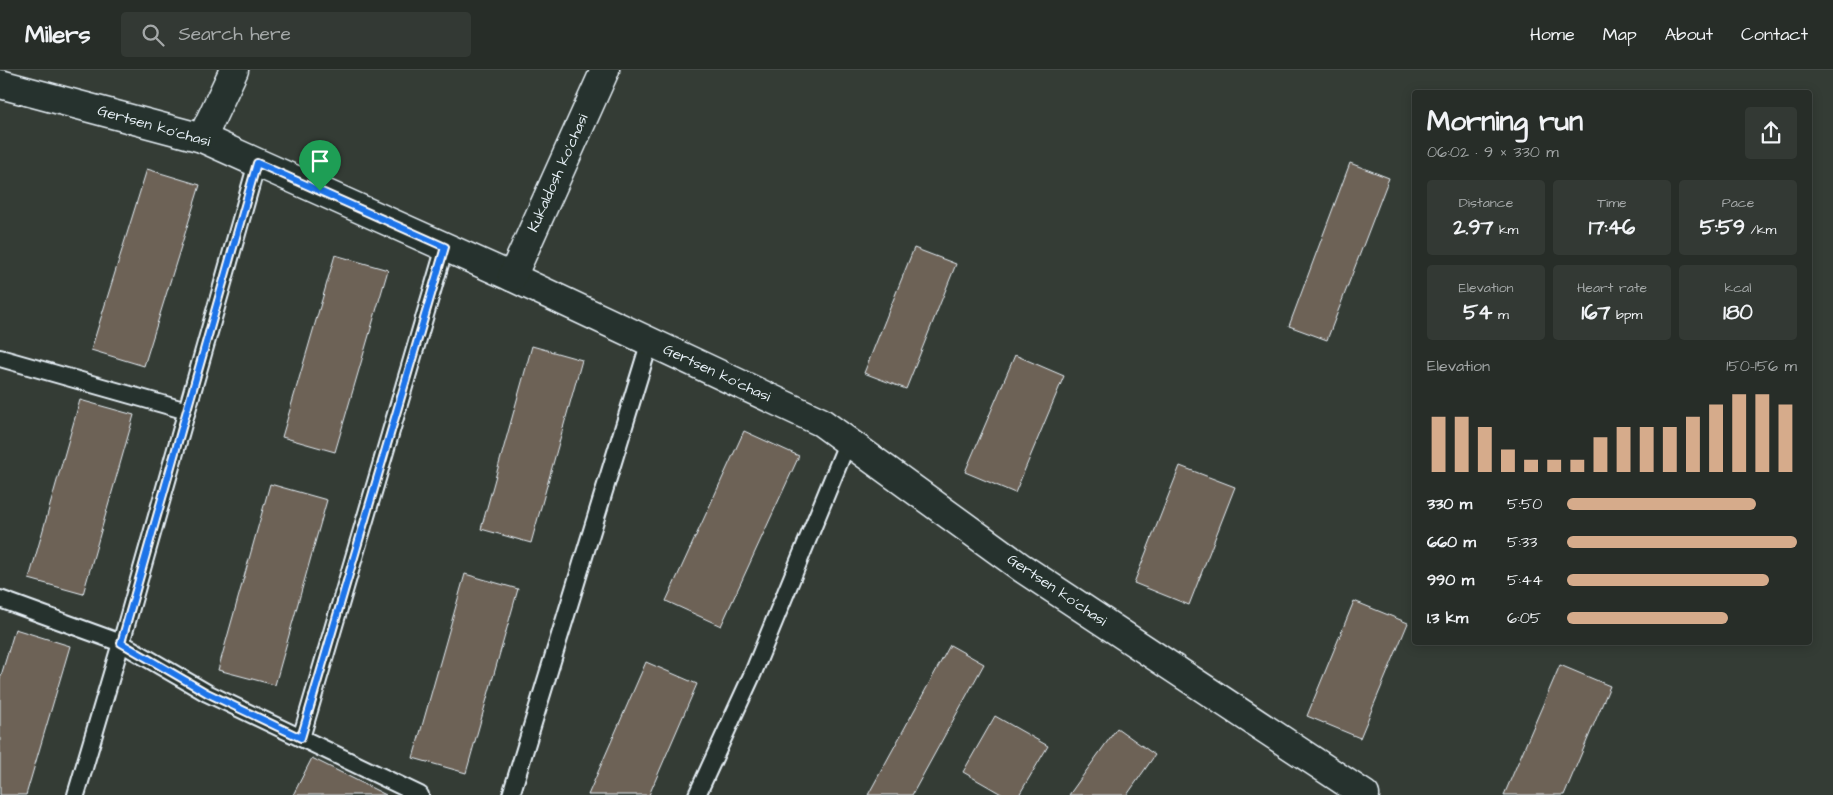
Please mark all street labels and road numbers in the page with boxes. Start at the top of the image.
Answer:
street label: Gertsen ko'chasi [95,100,214,152]
street label: Kukaldosh ko'chasi [522,110,594,235]
street label: Gertsen ko'chasi [660,339,775,407]
street label: Gertsen ko'chasi [1003,549,1112,632]

